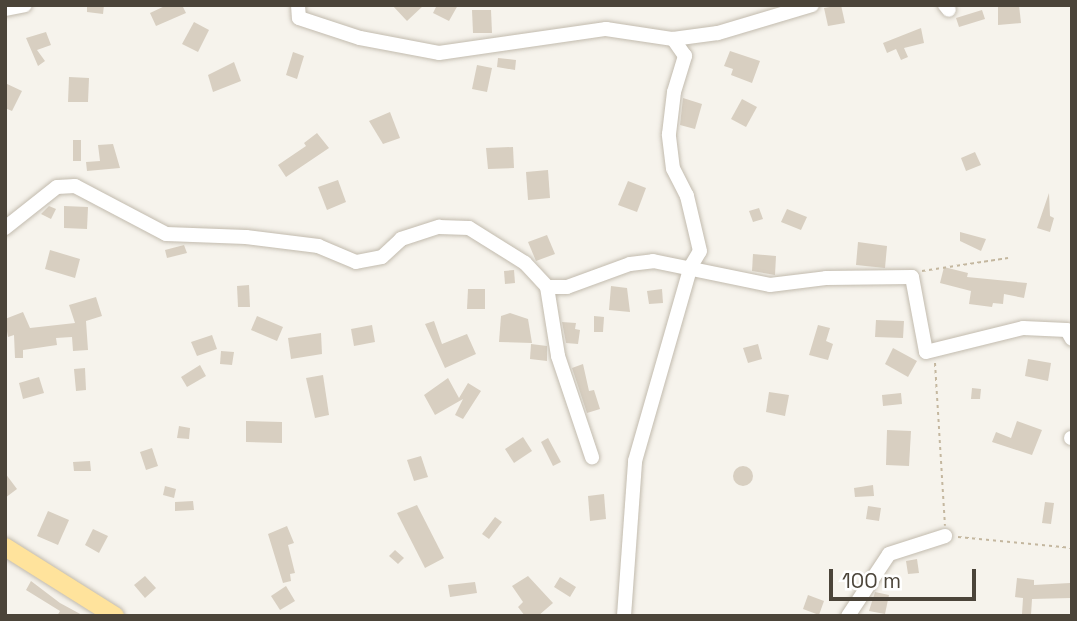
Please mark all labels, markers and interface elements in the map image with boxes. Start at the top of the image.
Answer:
scale bar [832,554,979,598]
text: 100 m [842,567,901,594]

